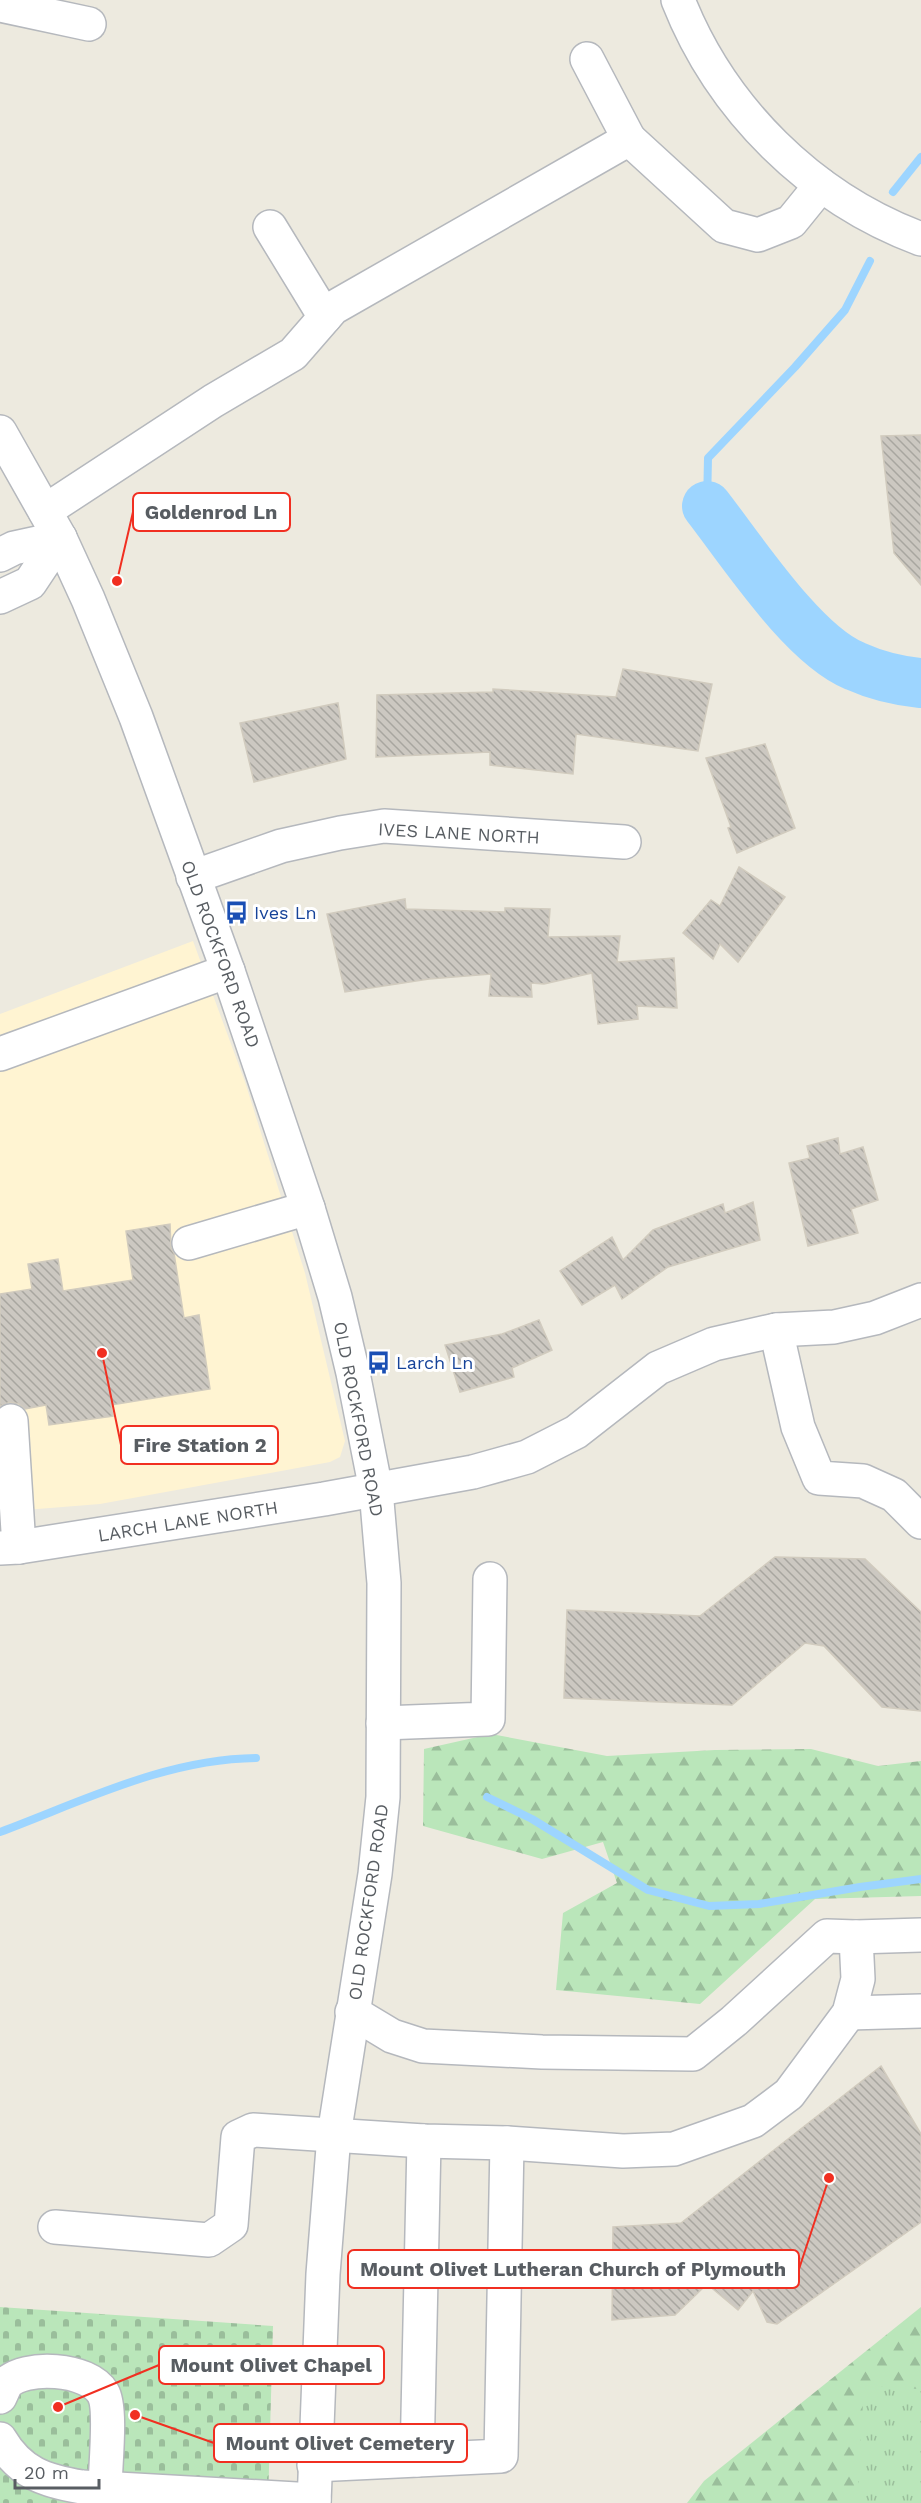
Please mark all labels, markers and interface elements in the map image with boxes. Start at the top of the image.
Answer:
callout: Goldenrod Ln [133,493,290,531]
text: Goldenrod Ln [145,500,277,524]
street label: IVES LANE NORTH [378,818,540,848]
street label: OLD ROCKFORD ROAD [177,857,265,1051]
bus stop icon: Ives Ln [223,899,249,925]
place label: Ives Ln [254,902,317,923]
street label: OLD ROCKFORD ROAD [330,1320,388,1518]
bus stop icon: Larch Ln [365,1349,391,1375]
place label: Larch Ln [396,1352,473,1373]
callout: Fire Station 2 [121,1426,278,1464]
text: Fire Station 2 [133,1433,267,1457]
street label: LARCH LANE NORTH [96,1496,280,1546]
street label: OLD ROCKFORD ROAD [344,1803,392,2001]
callout: Mount Olivet Lutheran Church of Plymouth [348,2250,799,2288]
text: Mount Olivet Lutheran Church of Plymouth [360,2257,786,2281]
callout: Mount Olivet Chapel [159,2346,384,2384]
text: Mount Olivet Chapel [170,2353,372,2377]
callout: Mount Olivet Cemetery [214,2424,467,2462]
text: Mount Olivet Cemetery [225,2431,455,2455]
scale bar [15,2452,99,2490]
text: 20 m [24,2462,69,2483]

